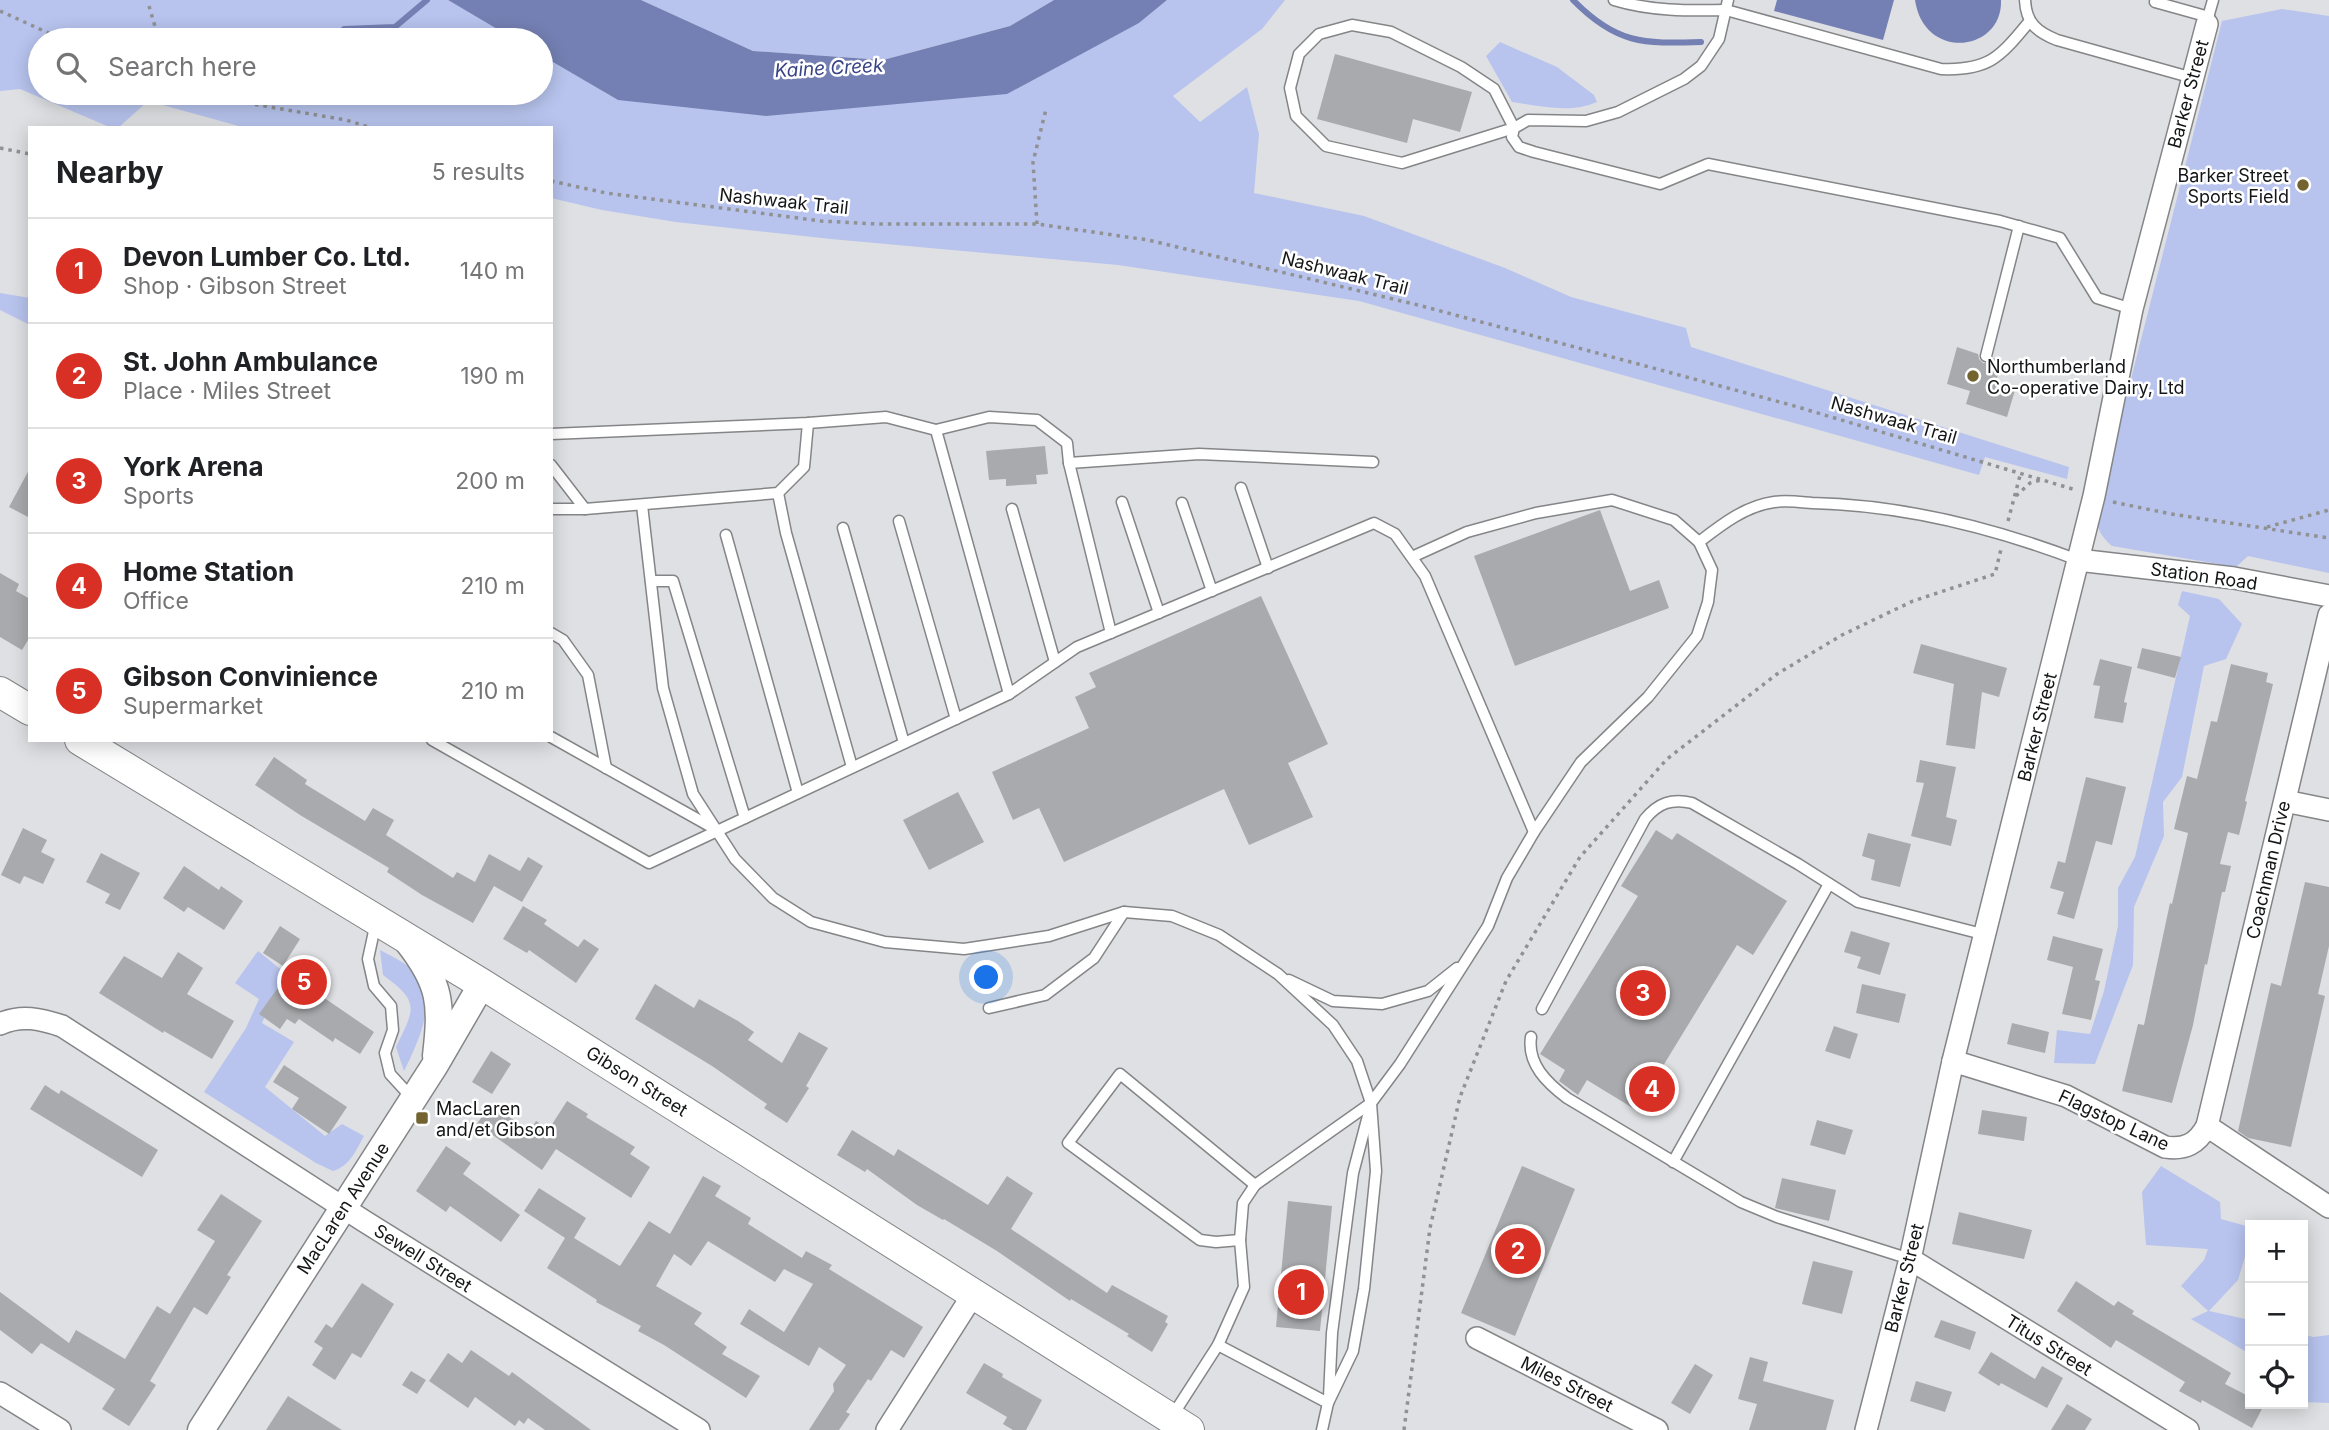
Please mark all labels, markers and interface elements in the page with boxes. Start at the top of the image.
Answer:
search box [28,28,553,105]
street label: Barker Street [2163,37,2213,151]
icon: search [52,48,90,86]
text: Search here [108,51,257,82]
water label: Kaine Creek [774,54,885,82]
text: Nearby [56,154,164,190]
text: 5 results [432,158,525,186]
place label: Barker Street Sports Field [2177,165,2289,207]
marker: Barker Street Sports Field [2295,177,2311,193]
street label: Nashwaak Trail [718,184,850,218]
text: Devon Lumber Co. Ltd. [123,241,411,272]
street label: Nashwaak Trail [1279,247,1411,299]
text: 1 [74,257,84,285]
text: 140 m [460,257,525,285]
text: Shop · Gibson Street [123,272,347,300]
text: St. John Ambulance [123,346,378,377]
place label: Northumberland Co-operative Dairy, Ltd [1987,356,2185,398]
text: 2 [72,362,86,390]
text: 190 m [460,362,525,390]
marker: Northumberland Co-operative Dairy, Ltd [1965,368,1981,384]
text: Place · Miles Street [123,377,331,405]
street label: Nashwaak Trail [1829,392,1959,448]
text: York Arena [123,451,263,482]
text: 3 [72,467,86,495]
text: 200 m [455,467,525,495]
text: Sports [123,482,194,510]
text: Home Station [123,556,294,587]
street label: Station Road [2149,558,2259,594]
text: 4 [71,572,87,600]
text: 210 m [460,572,525,600]
text: Office [123,587,189,615]
text: Gibson Convinience [123,661,378,692]
street label: Barker Street [2013,670,2061,784]
text: 5 [72,677,86,705]
text: 210 m [460,677,525,705]
text: Supermarket [123,692,263,720]
street label: Coachman Drive [2242,799,2294,941]
pin: 5 [281,956,327,1008]
your location [969,960,1003,994]
pin: 3 [1620,967,1666,1019]
street label: Gibson Street [582,1041,692,1121]
pin: 4 [1629,1063,1675,1115]
street label: Flagstop Lane [2055,1085,2173,1155]
place label: MacLaren and/et Gibson [436,1098,555,1140]
marker: MacLaren and/et Gibson [414,1110,430,1126]
street label: MacLaren Avenue [293,1138,393,1278]
street label: Sewell Street [370,1220,476,1296]
map controls [2245,1220,2308,1409]
button: + [2245,1220,2308,1283]
street label: Barker Street [1880,1221,1928,1335]
pin: 2 [1495,1225,1541,1277]
pin: 1 [1278,1266,1324,1318]
button: − [2245,1283,2308,1346]
street label: Titus Street [2002,1310,2096,1380]
button: locate [2245,1346,2308,1409]
street label: Miles Street [1517,1352,1617,1416]

